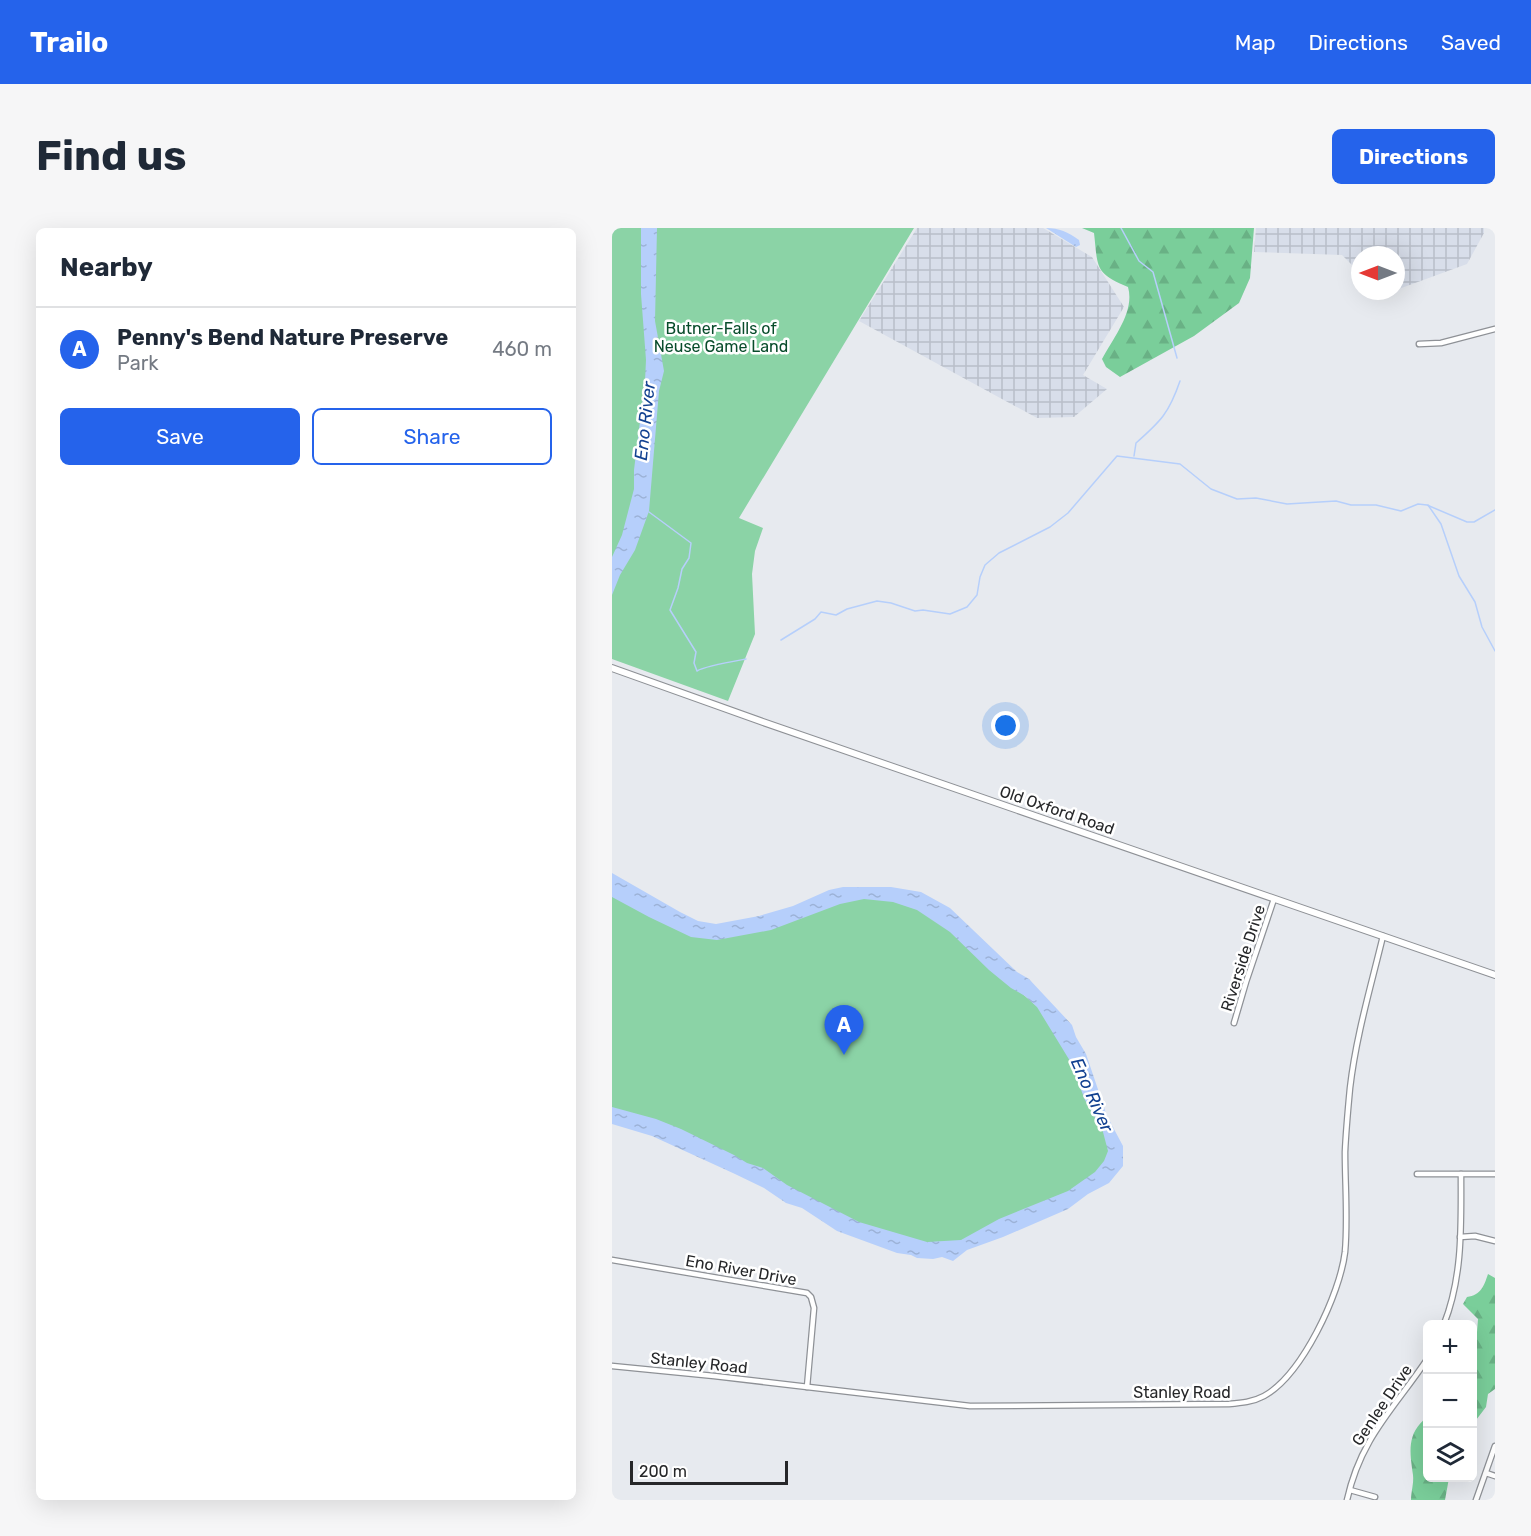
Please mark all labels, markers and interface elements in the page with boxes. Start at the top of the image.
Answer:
text: Trailo [30,26,108,59]
text: Map [1235,30,1276,55]
text: Directions [1309,30,1408,55]
text: Saved [1441,30,1501,55]
button: Directions [1332,129,1495,184]
text: Find us [36,131,187,181]
north arrow [1351,246,1405,300]
text: Nearby [60,252,153,283]
park label: Butner-Falls of Neuse Game Land [654,319,788,356]
text: Penny's Bend Nature Preserve [117,324,448,351]
text: A [72,337,87,361]
text: 460 m [492,337,552,361]
text: Park [117,351,159,375]
water label: Eno River [630,379,660,462]
button: Save [60,408,300,465]
button: Share [312,408,552,465]
your location [991,711,1020,740]
street label: Old Oxford Road [997,781,1117,839]
street label: Riverside Drive [1217,902,1269,1014]
pin: A [824,1006,864,1055]
water label: Eno River [1066,1054,1119,1137]
street label: Eno River Drive [684,1251,798,1289]
map controls [1423,1320,1477,1482]
button: + [1423,1320,1477,1374]
street label: Stanley Road [650,1348,748,1378]
street label: Genlee Drive [1348,1361,1416,1449]
button: − [1423,1374,1477,1428]
street label: Stanley Road [1133,1383,1231,1402]
button: layers [1423,1428,1477,1482]
scale bar [630,1458,788,1486]
text: 200 m [639,1462,687,1481]

